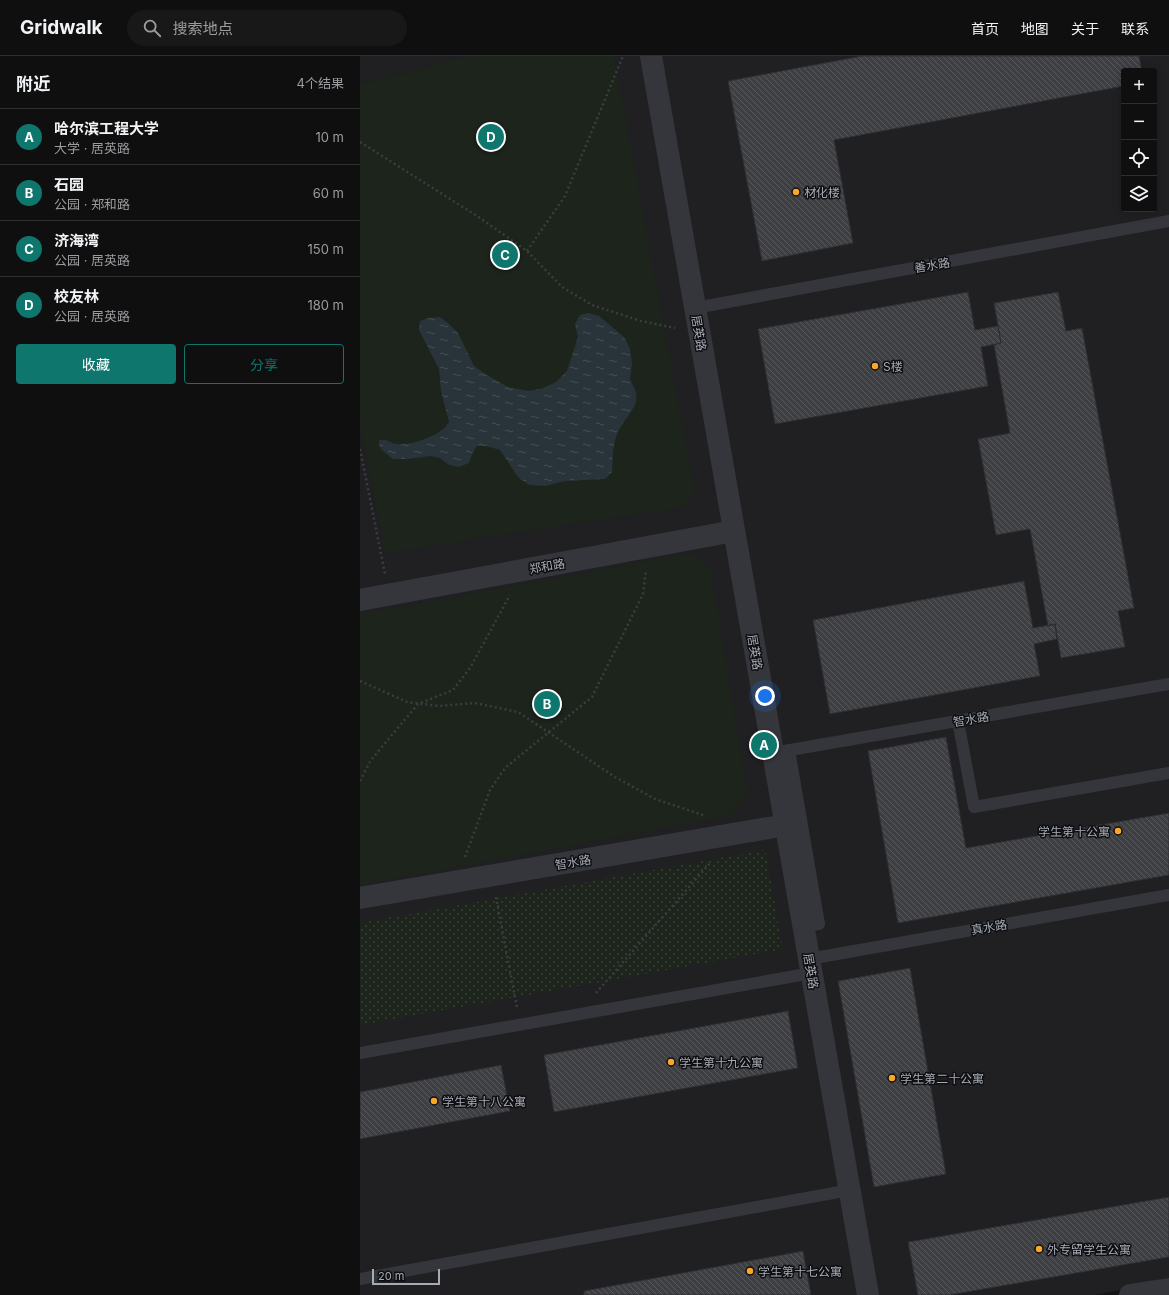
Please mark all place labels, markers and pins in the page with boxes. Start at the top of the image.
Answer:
pin: D [478,122,504,152]
place label: 材化楼 [804,185,840,200]
marker: 材化楼 [791,187,801,197]
pin: C [492,240,518,270]
place label: S楼 [883,359,903,374]
marker: S楼 [870,361,880,371]
pin: B [534,689,560,719]
pin: A [751,730,777,760]
place label: 学生第十公寓 [1038,824,1110,839]
marker: 学生第十公寓 [1113,826,1123,836]
place label: 学生第十九公寓 [679,1055,763,1070]
marker: 学生第十九公寓 [666,1057,676,1067]
place label: 学生第二十公寓 [900,1071,984,1086]
marker: 学生第二十公寓 [887,1073,897,1083]
place label: 学生第十八公寓 [442,1094,526,1109]
marker: 学生第十八公寓 [429,1096,439,1106]
place label: 外专留学生公寓 [1047,1242,1131,1257]
marker: 外专留学生公寓 [1034,1244,1044,1254]
place label: 学生第十七公寓 [758,1264,842,1279]
marker: 学生第十七公寓 [745,1266,755,1276]

